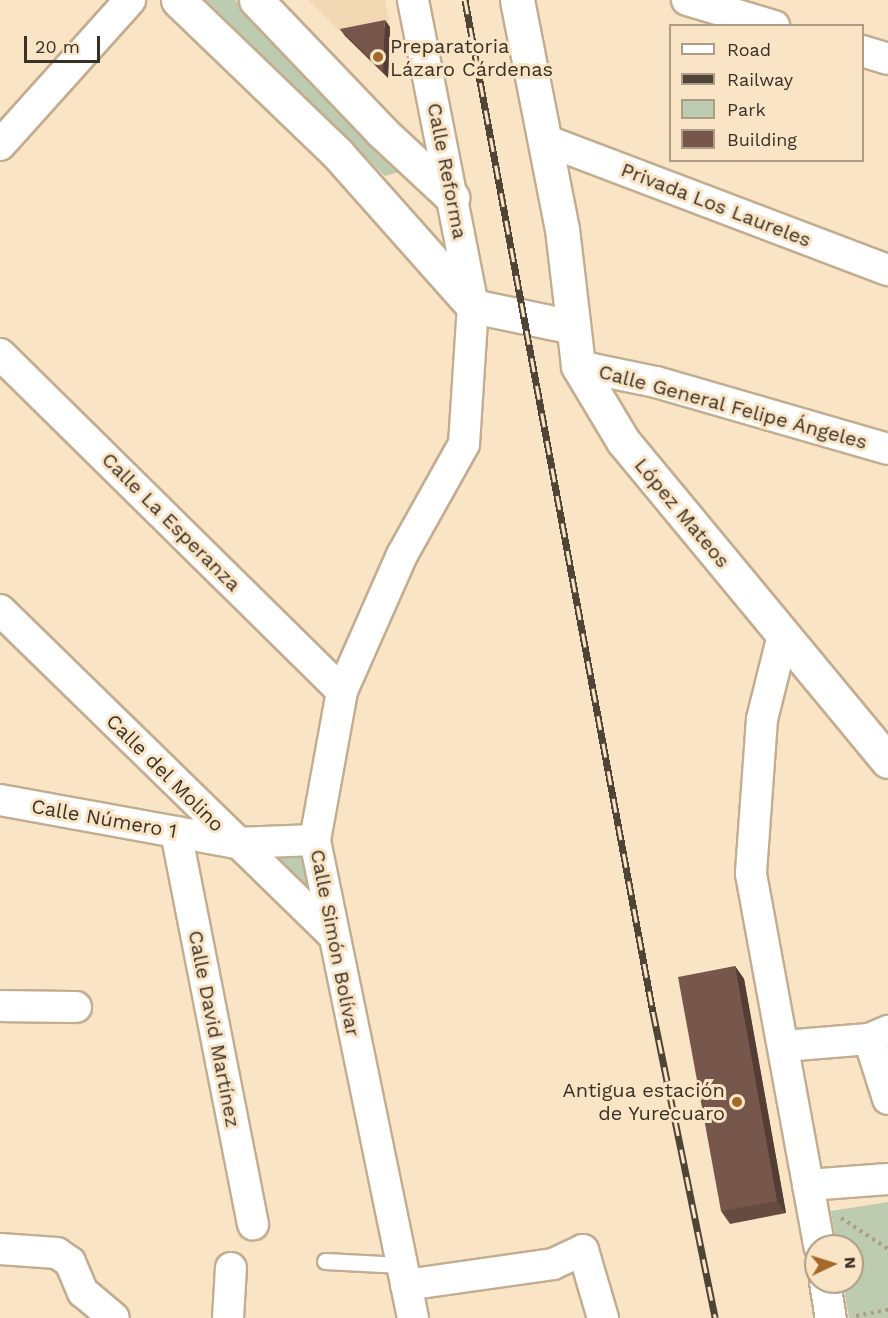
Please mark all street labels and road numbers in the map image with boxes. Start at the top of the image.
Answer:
street label: Calle Reforma [422,101,472,241]
street label: Privada Los Laureles [617,158,815,252]
street label: Calle General Felipe Ángeles [595,359,871,455]
street label: Calle La Esperanza [97,448,245,596]
street label: López Mateos [629,453,735,573]
street label: Calle del Molino [101,709,229,837]
street label: Calle Número 1 [29,794,179,844]
street label: Calle Simón Bolívar [305,847,365,1039]
street label: Calle David Martínez [183,928,245,1130]

